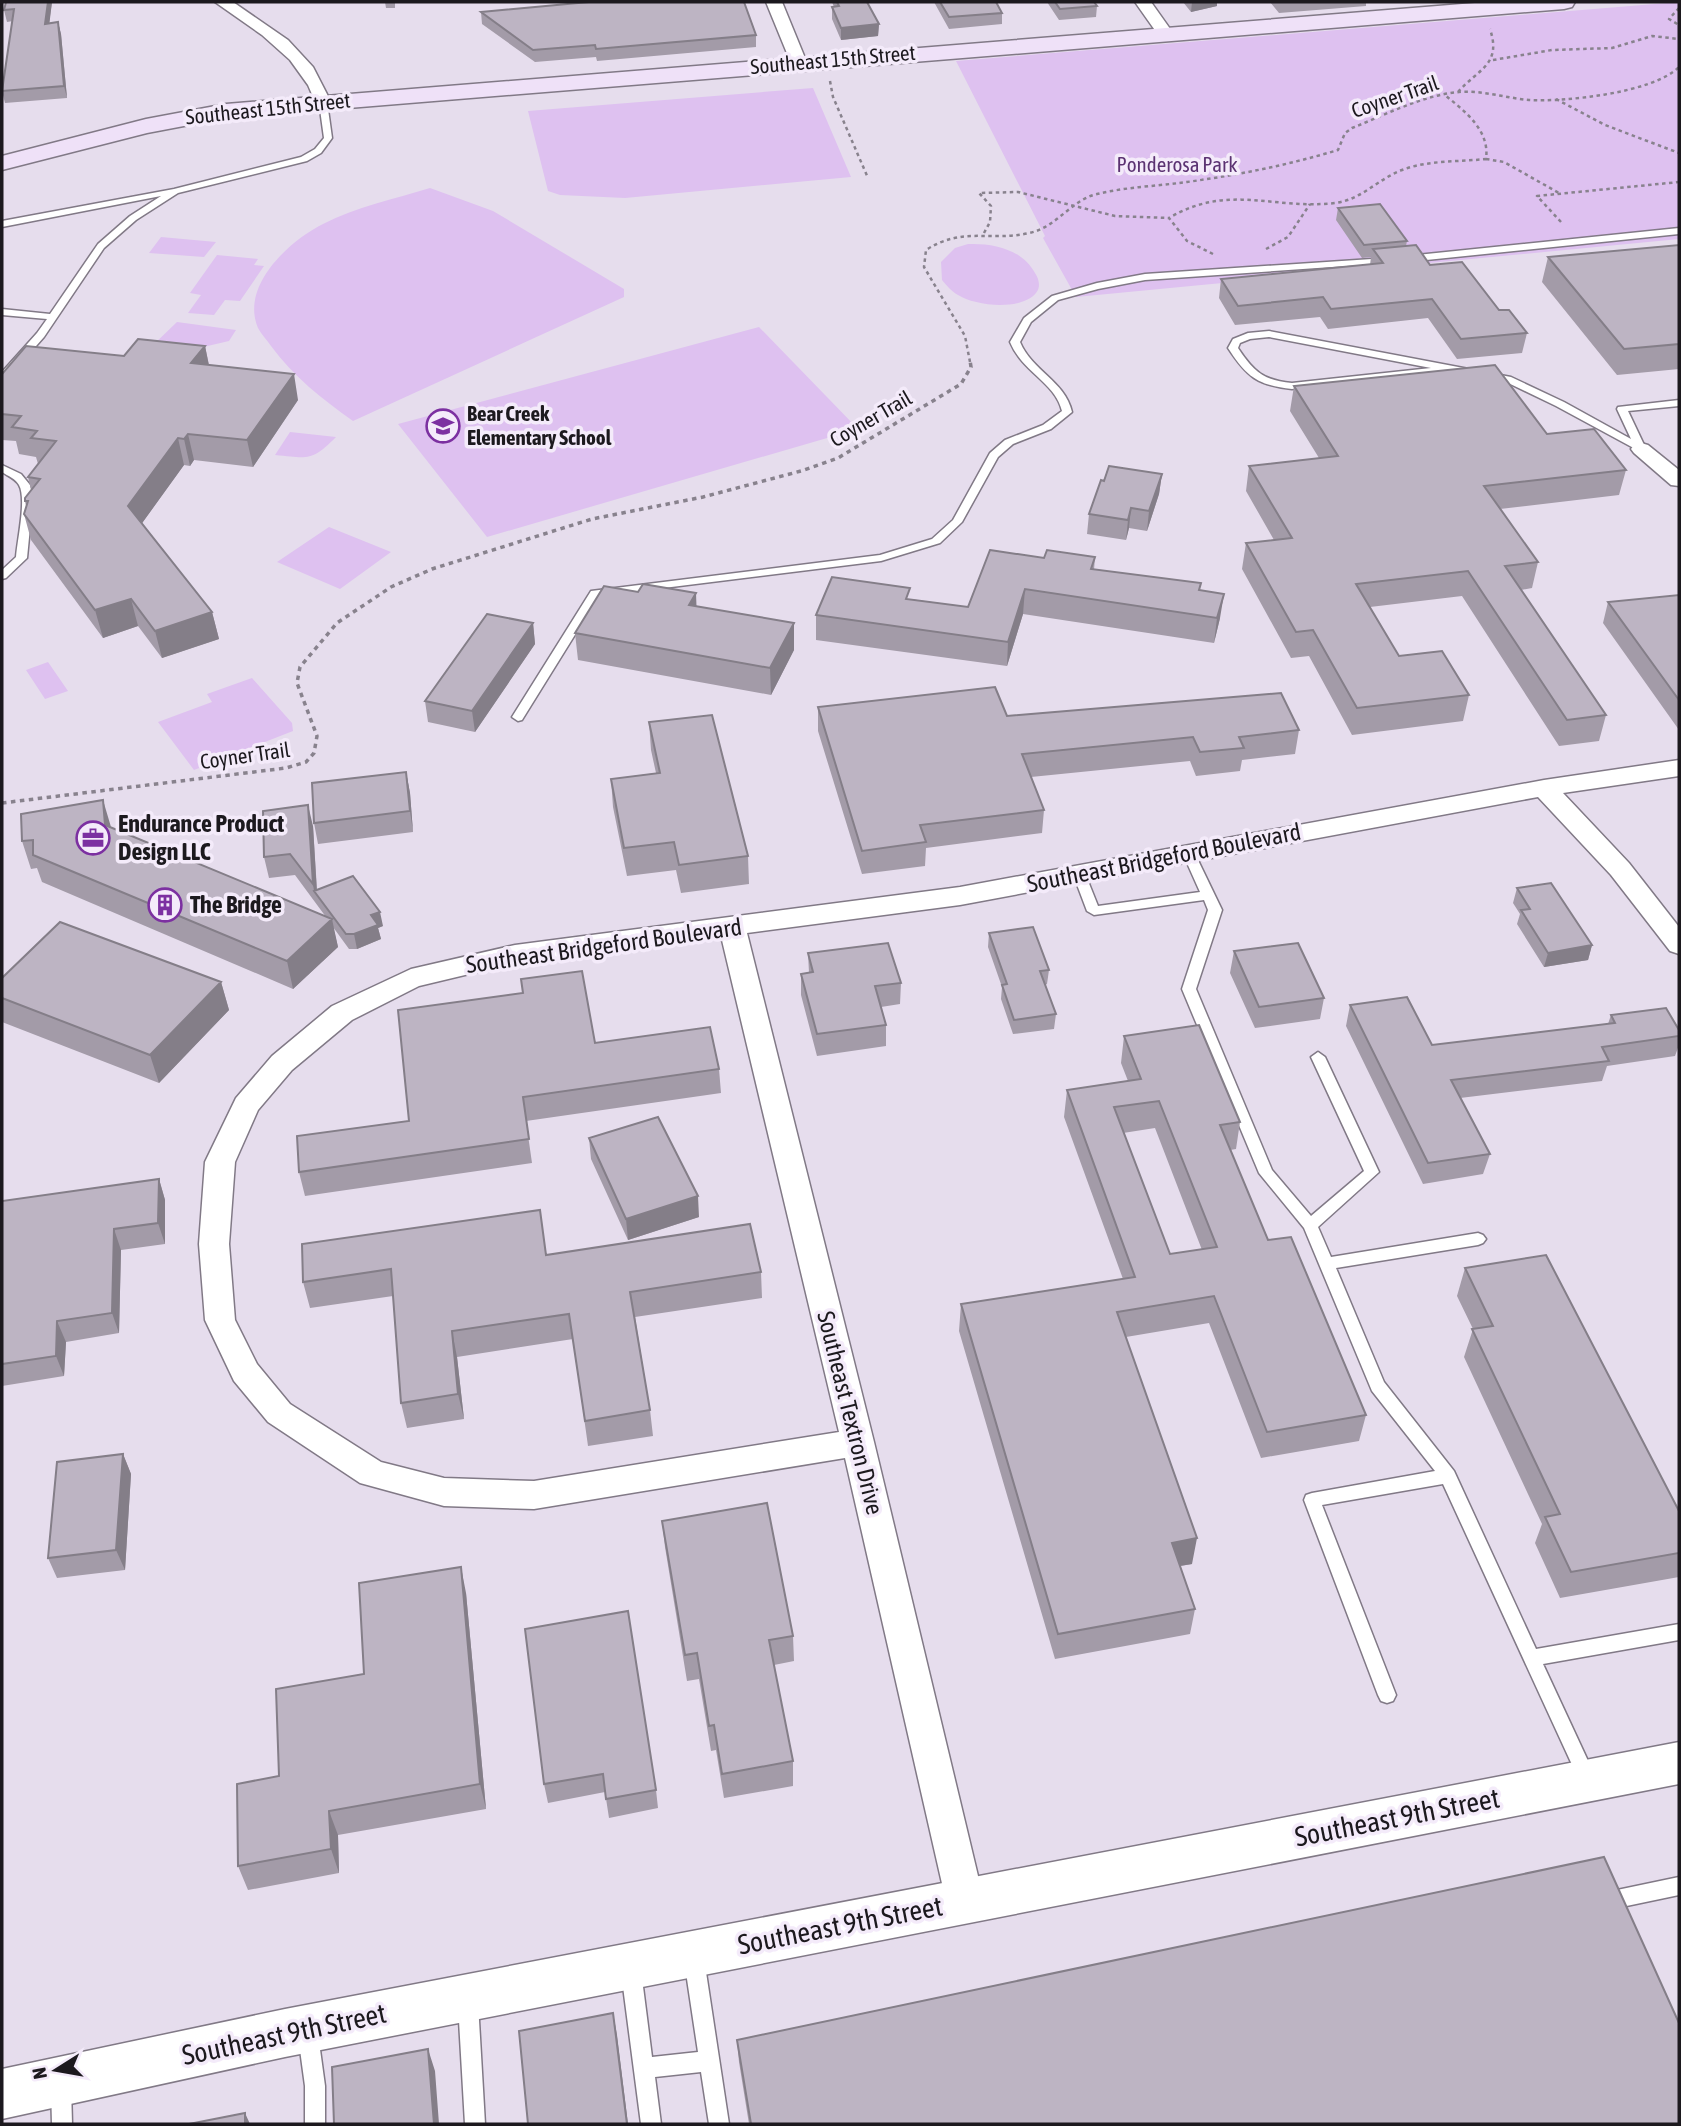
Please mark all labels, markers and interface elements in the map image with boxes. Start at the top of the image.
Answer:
street label: Southeast 15th Street [749,40,916,78]
street label: Coyner Trail [1348,70,1442,122]
street label: Southeast 15th Street [184,87,352,129]
park label: Ponderosa Park [1117,152,1237,176]
street label: Coyner Trail [825,385,916,451]
place label: Bear Creek Elementary School [467,401,612,449]
school or university icon: Bear Creek Elementary School [424,407,462,445]
street label: Coyner Trail [198,737,292,773]
place label: Endurance Product Design LLC [118,810,284,865]
street label: Southeast Bridgeford Boulevard [1025,818,1303,897]
office icon: Endurance Product Design LLC [74,819,112,857]
building icon: The Bridge [146,886,184,924]
place label: The Bridge [190,891,282,918]
street label: Southeast Bridgeford Boulevard [464,913,744,978]
street label: Southeast Textron Drive [812,1308,889,1517]
street label: Southeast 9th Street [1292,1781,1502,1853]
street label: Southeast 9th Street [735,1889,945,1961]
street label: Southeast 9th Street [179,1997,389,2071]
north arrow [21,2035,91,2105]
text: N [27,2066,51,2081]

